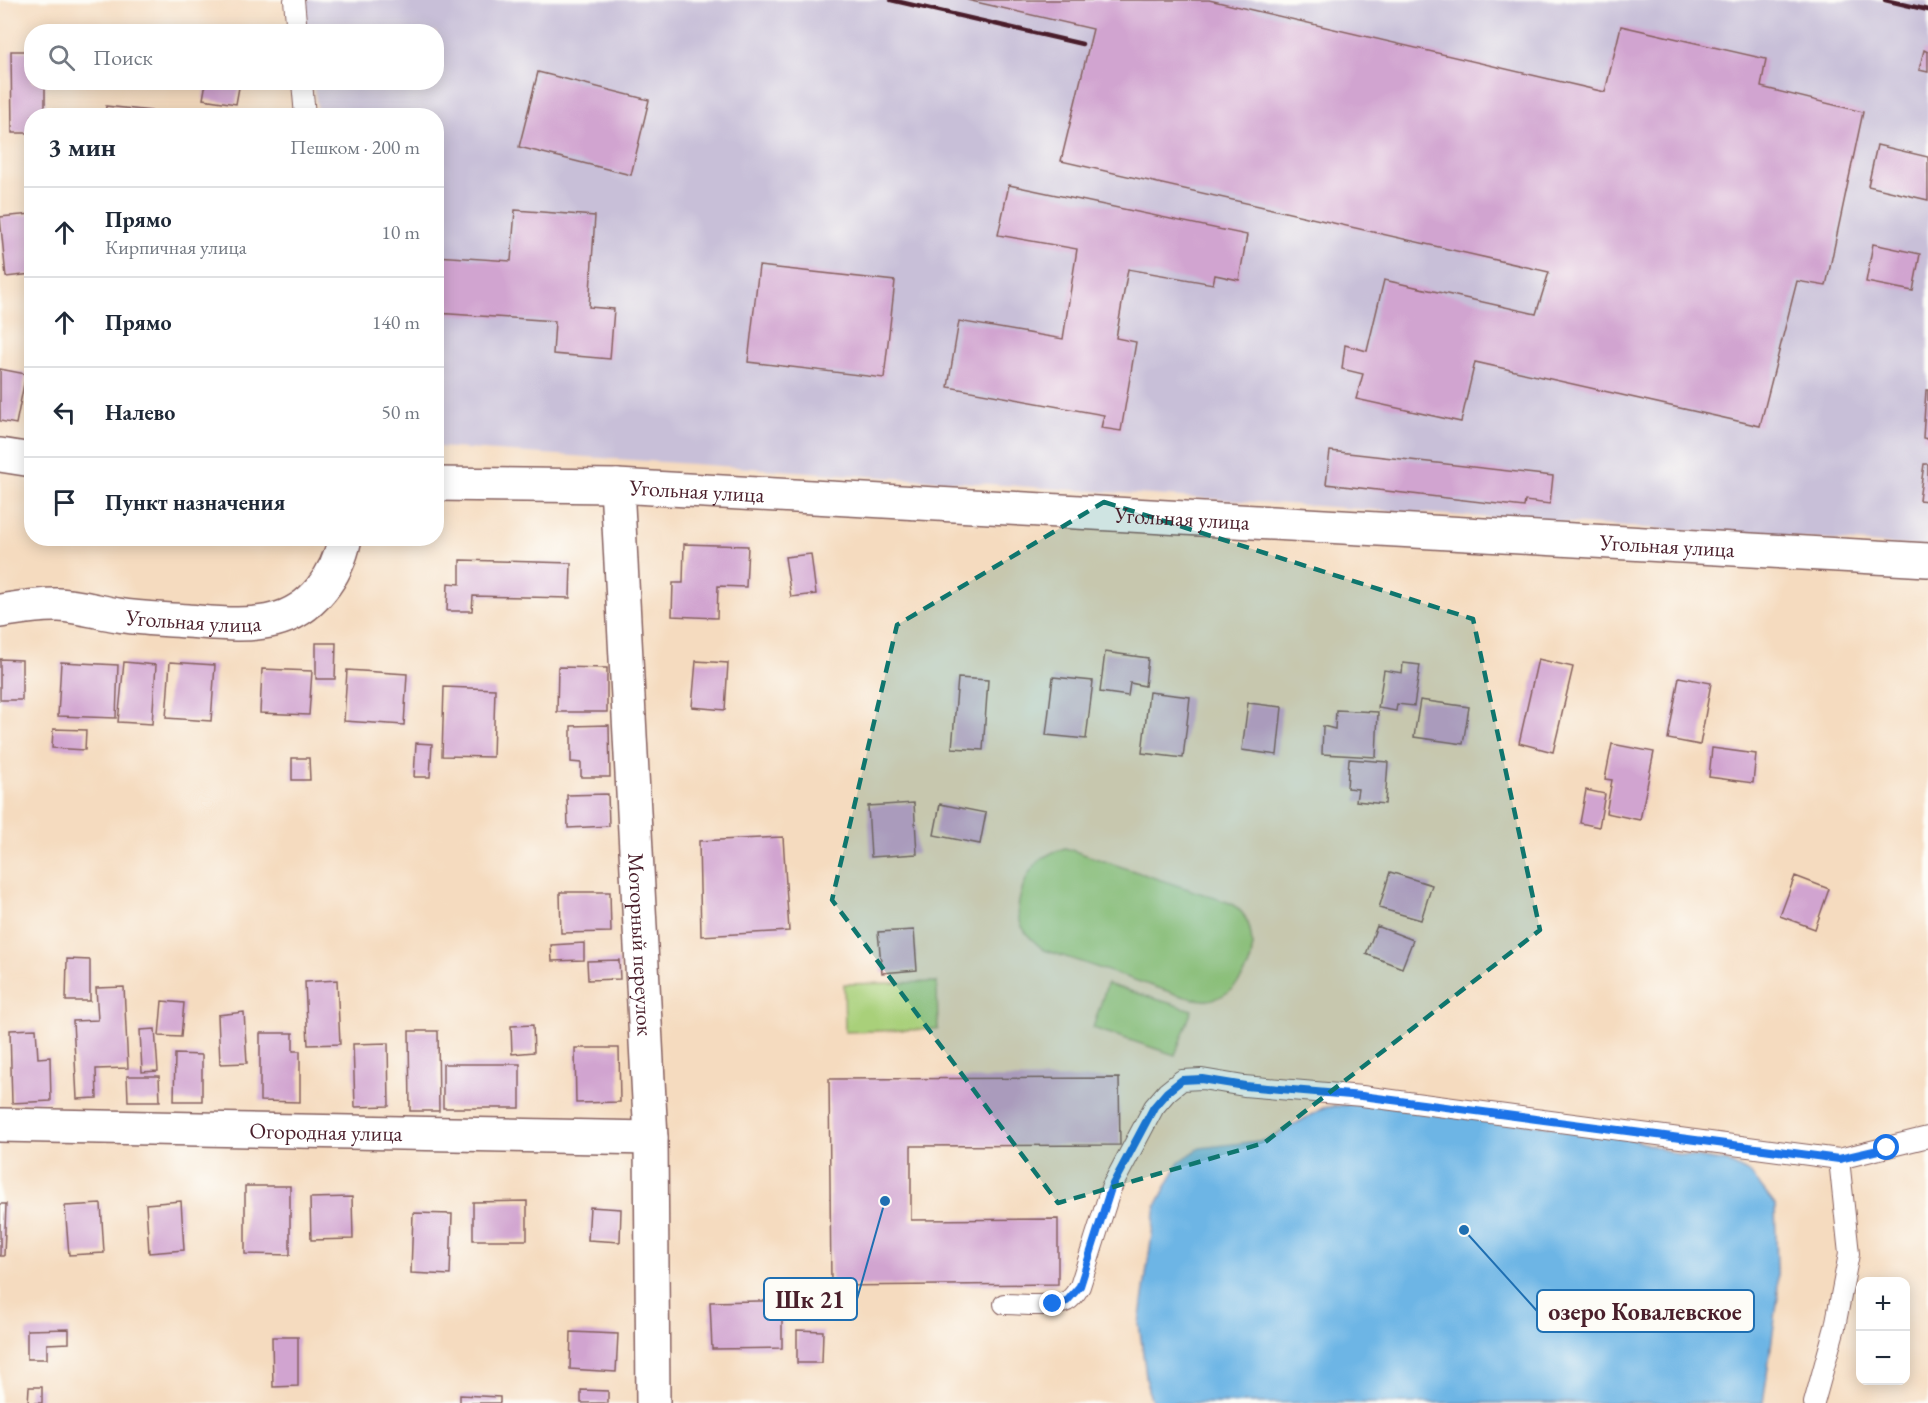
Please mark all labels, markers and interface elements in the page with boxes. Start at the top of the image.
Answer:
search box [24,24,444,90]
icon: search [45,41,78,74]
text: Поиск [93,43,153,72]
text: 3 мин [48,130,116,164]
text: Пешком · 200 m [290,134,420,160]
text: Прямо [105,205,172,234]
icon: ahead [48,216,81,249]
text: 10 m [381,219,420,245]
text: Кирпичная улица [105,234,247,260]
icon: ahead [48,306,81,339]
text: Прямо [105,308,172,337]
text: 140 m [372,309,420,335]
icon: left [48,396,81,429]
text: Налево [105,398,175,427]
text: 50 m [381,399,420,425]
street label: Угольная улица [628,472,765,509]
icon: arrive [48,486,81,519]
text: Пункт назначения [105,488,285,517]
street label: Угольная улица [1113,500,1251,536]
street label: Угольная улица [1598,527,1736,564]
street label: Угольная улица [123,602,263,639]
street label: Моторный переулок [622,852,660,1037]
street label: Огородная улица [249,1115,403,1148]
route start [1873,1134,1899,1160]
map controls [1856,1277,1910,1385]
button: + [1856,1277,1910,1331]
callout: Шк 21 [764,1278,857,1320]
text: Шк 21 [775,1284,845,1315]
route end [1039,1290,1065,1316]
callout: озеро Ковалевское [1537,1290,1754,1332]
text: озеро Ковалевское [1548,1296,1742,1327]
button: − [1856,1331,1910,1385]

